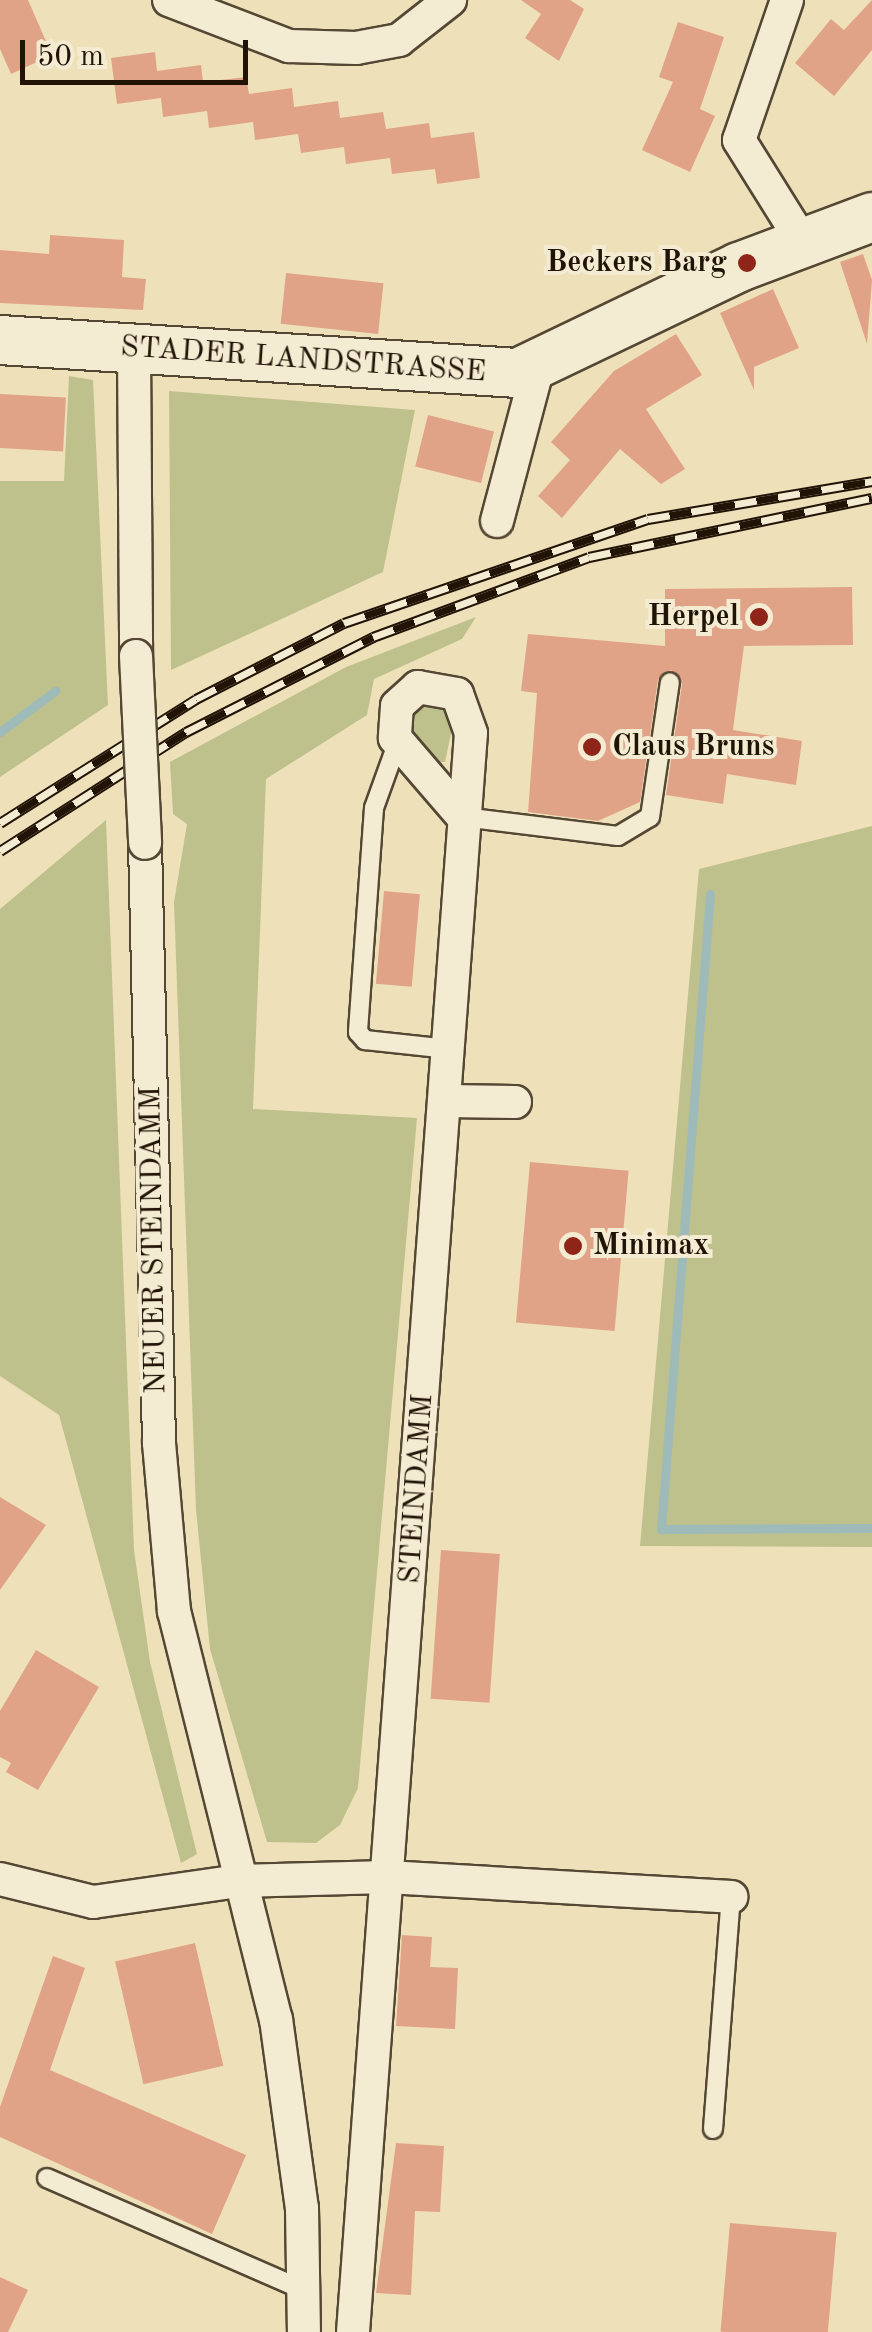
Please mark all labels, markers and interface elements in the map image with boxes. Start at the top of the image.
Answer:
scale bar [25,20,252,82]
text: 50 m [37,42,104,72]
place label: Beckers Barg [546,245,727,281]
marker: Beckers Barg [736,252,758,274]
street label: STADER LANDSTRASSE [119,329,487,391]
place label: Herpel [647,599,739,635]
marker: Herpel [748,606,770,628]
place label: Claus Bruns [612,729,774,765]
marker: Claus Bruns [581,736,603,758]
street label: NEUER STEINDAMM [133,1086,175,1394]
place label: Minimax [593,1228,709,1264]
marker: Minimax [562,1235,584,1257]
street label: STEINDAMM [392,1393,442,1585]

